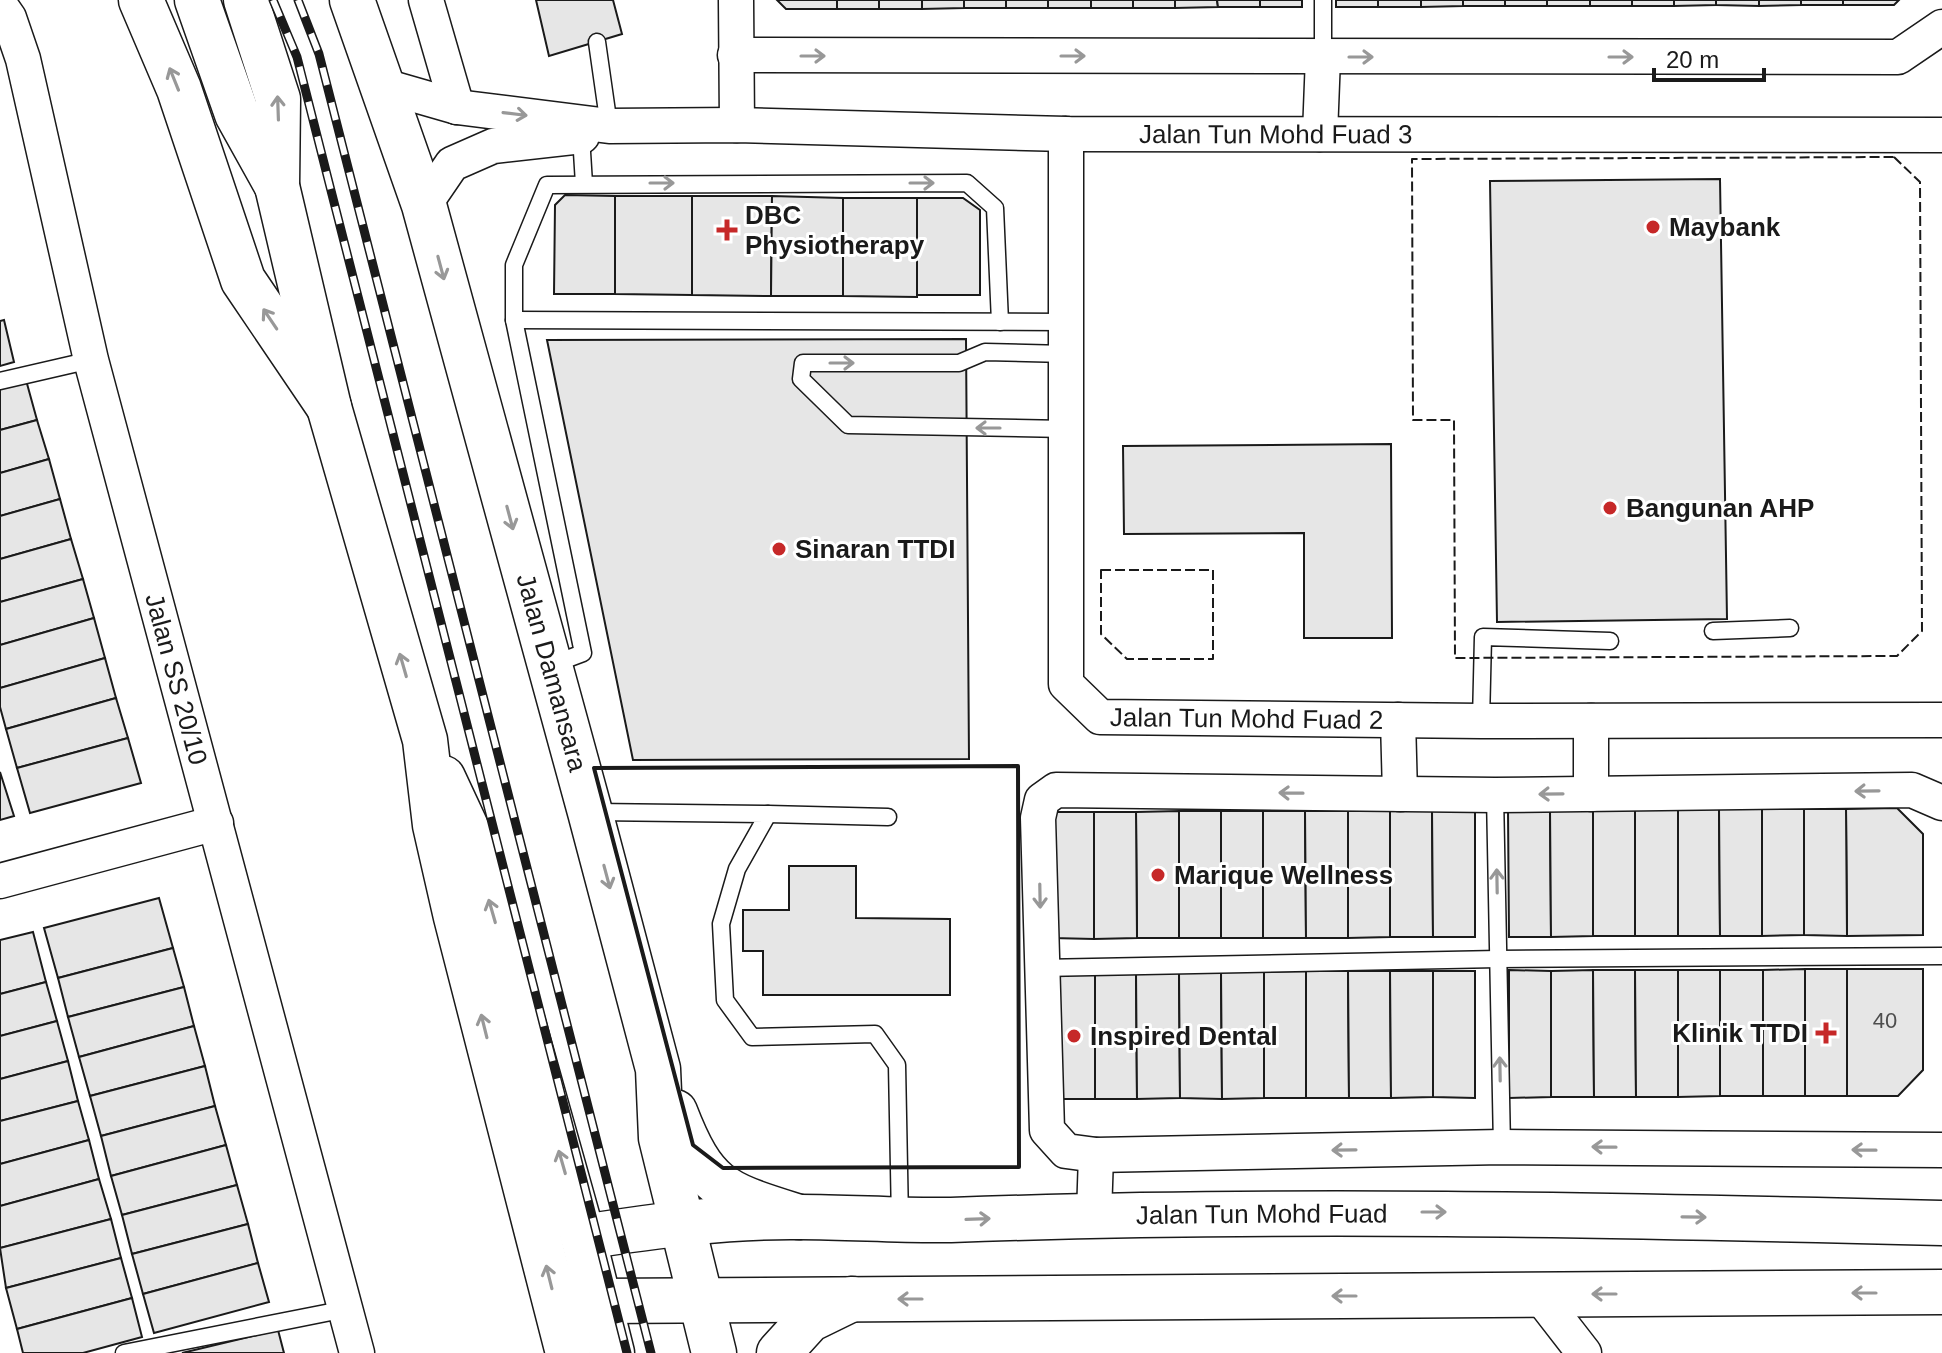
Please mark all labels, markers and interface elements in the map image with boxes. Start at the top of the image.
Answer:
scale bar [1654,32,1764,82]
text: 20 m [1666,46,1719,73]
one-way arrow [799,48,826,64]
one-way arrow [1059,48,1086,64]
one-way arrow [1347,49,1374,65]
one-way arrow [1607,49,1634,65]
one-way arrow [166,67,180,92]
one-way arrow [270,96,285,122]
one-way arrow [502,107,527,122]
street label: Jalan Tun Mohd Fuad 3 [1139,119,1412,149]
one-way arrow [648,175,675,191]
one-way arrow [908,175,935,191]
place label: DBC Physiotherapy [745,200,925,260]
place label: Maybank [1669,212,1781,242]
marker: Maybank [1644,218,1662,236]
marker: DBC Physiotherapy [716,219,738,241]
one-way arrow [435,254,450,280]
one-way arrow [261,309,278,331]
one-way arrow [828,355,855,371]
one-way arrow [975,420,1002,436]
place label: Bangunan AHP [1626,493,1814,523]
marker: Bangunan AHP [1601,499,1619,517]
one-way arrow [503,505,518,531]
place label: Sinaran TTDI [795,534,955,564]
marker: Sinaran TTDI [770,540,788,558]
street label: Jalan Damansara [511,570,593,775]
street label: Jalan SS 20/10 [139,590,214,768]
one-way arrow [395,653,409,678]
street label: Jalan Tun Mohd Fuad 2 [1110,702,1383,735]
one-way arrow [1854,783,1881,799]
one-way arrow [1278,785,1305,801]
one-way arrow [1538,786,1565,802]
place label: Marique Wellness [1174,860,1393,890]
one-way arrow [601,864,616,890]
marker: Marique Wellness [1149,866,1167,884]
one-way arrow [1489,868,1504,895]
one-way arrow [1032,882,1048,909]
one-way arrow [484,899,499,925]
house number: 40 [1873,1008,1897,1033]
one-way arrow [476,1013,491,1039]
place label: Klinik TTDI [1672,1018,1808,1048]
place label: Inspired Dental [1090,1021,1278,1051]
marker: Klinik TTDI [1815,1022,1837,1044]
marker: Inspired Dental [1065,1027,1083,1045]
one-way arrow [1493,1056,1508,1083]
one-way arrow [1591,1140,1618,1155]
one-way arrow [1331,1142,1358,1157]
one-way arrow [1851,1142,1878,1158]
one-way arrow [554,1149,569,1175]
street label: Jalan Tun Mohd Fuad [1136,1199,1388,1230]
one-way arrow [1420,1204,1447,1220]
one-way arrow [1680,1210,1707,1225]
one-way arrow [964,1211,991,1226]
one-way arrow [540,1265,555,1291]
one-way arrow [1851,1285,1878,1301]
one-way arrow [1591,1287,1618,1302]
one-way arrow [1331,1288,1358,1304]
one-way arrow [897,1291,924,1307]

